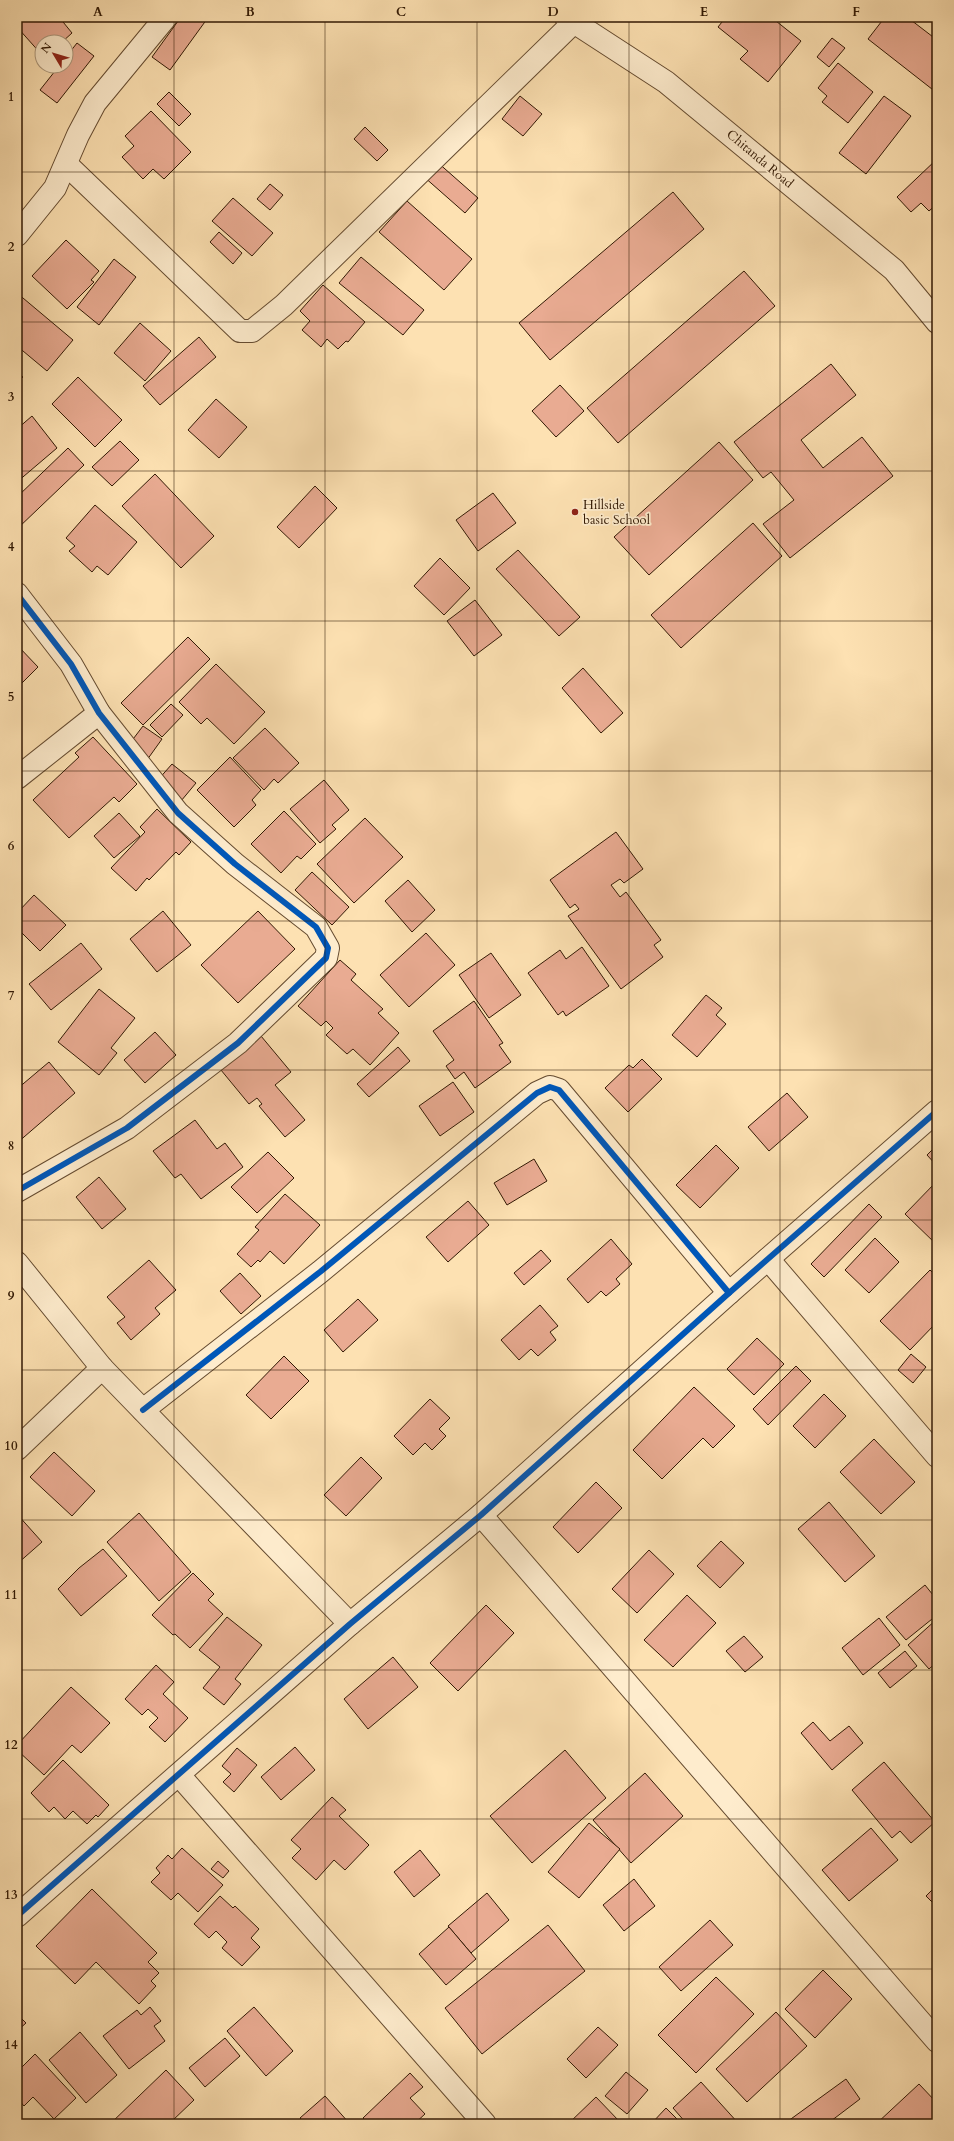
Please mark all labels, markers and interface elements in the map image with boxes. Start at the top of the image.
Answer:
text: A [93,3,103,21]
text: B [245,3,255,21]
text: C [396,3,406,21]
text: D [547,3,559,21]
text: E [700,3,708,21]
text: F [852,3,860,21]
north arrow [34,34,74,74]
text: N [38,39,56,57]
text: 1 [8,88,14,106]
street label: Chitanda Road [723,126,797,192]
text: 2 [8,238,15,256]
text: 3 [8,388,15,406]
place label: Hillside basic School [583,496,651,529]
marker: Hillside basic School [570,507,580,517]
text: 4 [8,538,15,556]
text: 5 [8,688,14,706]
text: 6 [8,837,15,855]
text: 7 [8,987,15,1005]
text: 8 [8,1137,14,1155]
text: 9 [8,1287,15,1305]
text: 10 [4,1437,18,1455]
text: 11 [4,1586,18,1604]
text: 12 [4,1736,18,1754]
text: 13 [4,1886,18,1904]
text: 14 [4,2036,18,2054]

